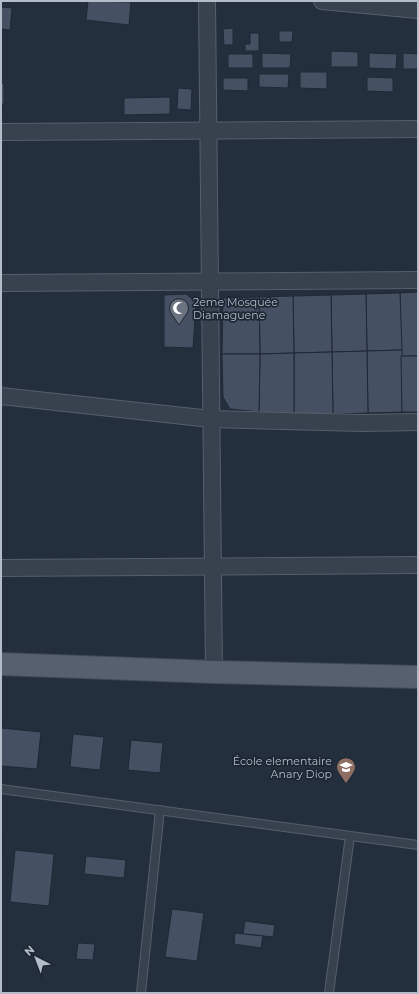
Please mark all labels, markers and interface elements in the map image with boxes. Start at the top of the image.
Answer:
place label: 2eme Mosquée Diamaguene [193,295,278,322]
mosque icon: 2eme Mosquée Diamaguene [168,297,190,325]
place label: École elementaire Anary Diop [233,754,332,781]
school or university icon: École elementaire Anary Diop [335,756,357,784]
north arrow [16,938,56,978]
text: N [21,942,37,959]

